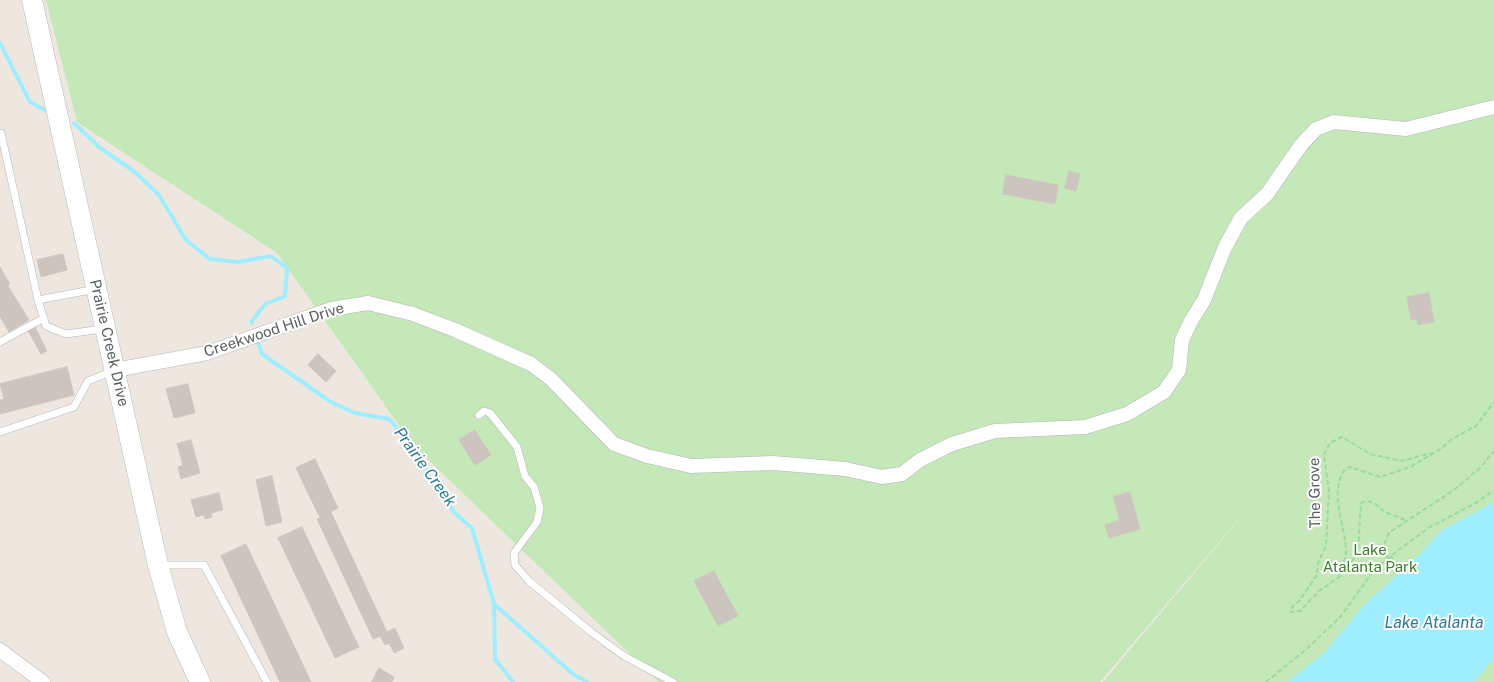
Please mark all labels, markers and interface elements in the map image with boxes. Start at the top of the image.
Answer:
street label: Prairie Creek Drive [86,278,132,408]
street label: Creekwood Hill Drive [202,299,346,361]
water label: Prairie Creek [390,424,460,510]
street label: The Grove [1305,458,1325,528]
park label: Lake Atalanta Park [1323,541,1417,576]
water label: Lake Atalanta [1385,613,1483,633]

